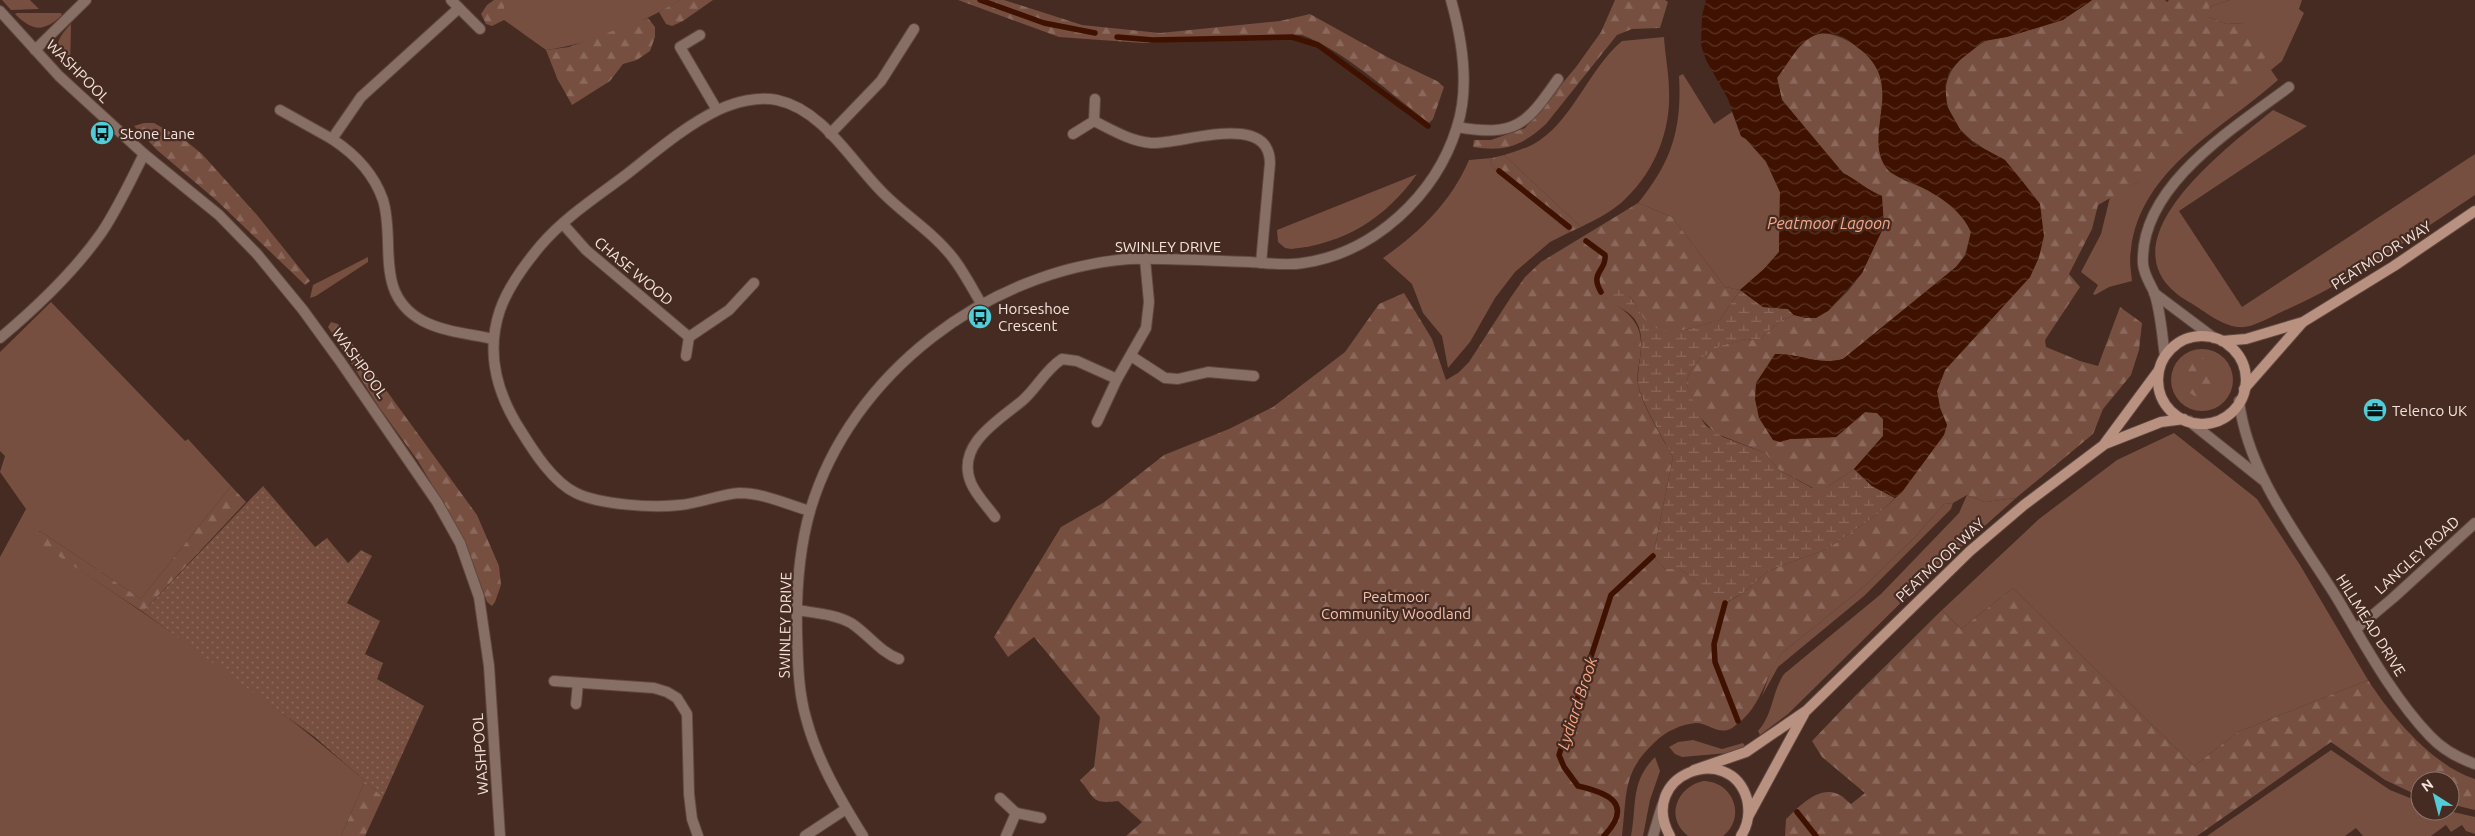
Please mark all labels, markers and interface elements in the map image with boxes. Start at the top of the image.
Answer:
street label: WASHPOOL [43,36,113,106]
bus stop icon: Stone Lane [89,120,115,146]
place label: Stone Lane [120,125,195,142]
water label: Peatmoor Lagoon [1767,214,1891,232]
street label: PEATMOOR WAY [2328,217,2435,293]
street label: CHASE WOOD [591,233,677,309]
street label: SWINLEY DRIVE [1115,238,1221,255]
place label: Horseshoe Crescent [998,300,1070,334]
bus stop icon: Horseshoe Crescent [967,304,993,330]
street label: WASHPOOL [329,325,391,401]
office icon: Telenco UK [2362,397,2388,423]
place label: Telenco UK [2392,402,2467,419]
street label: LANGLEY ROAD [2371,513,2463,597]
street label: PEATMOOR WAY [1892,514,1988,605]
street label: HILLMEAD DRIVE [2333,571,2409,679]
street label: SWINLEY DRIVE [776,572,794,678]
park label: Peatmoor Community Woodland [1321,588,1471,622]
water label: Lydiard Brook [1554,654,1601,752]
street label: WASHPOOL [469,712,491,795]
north arrow [2410,771,2460,821]
text: N [2418,776,2436,795]

